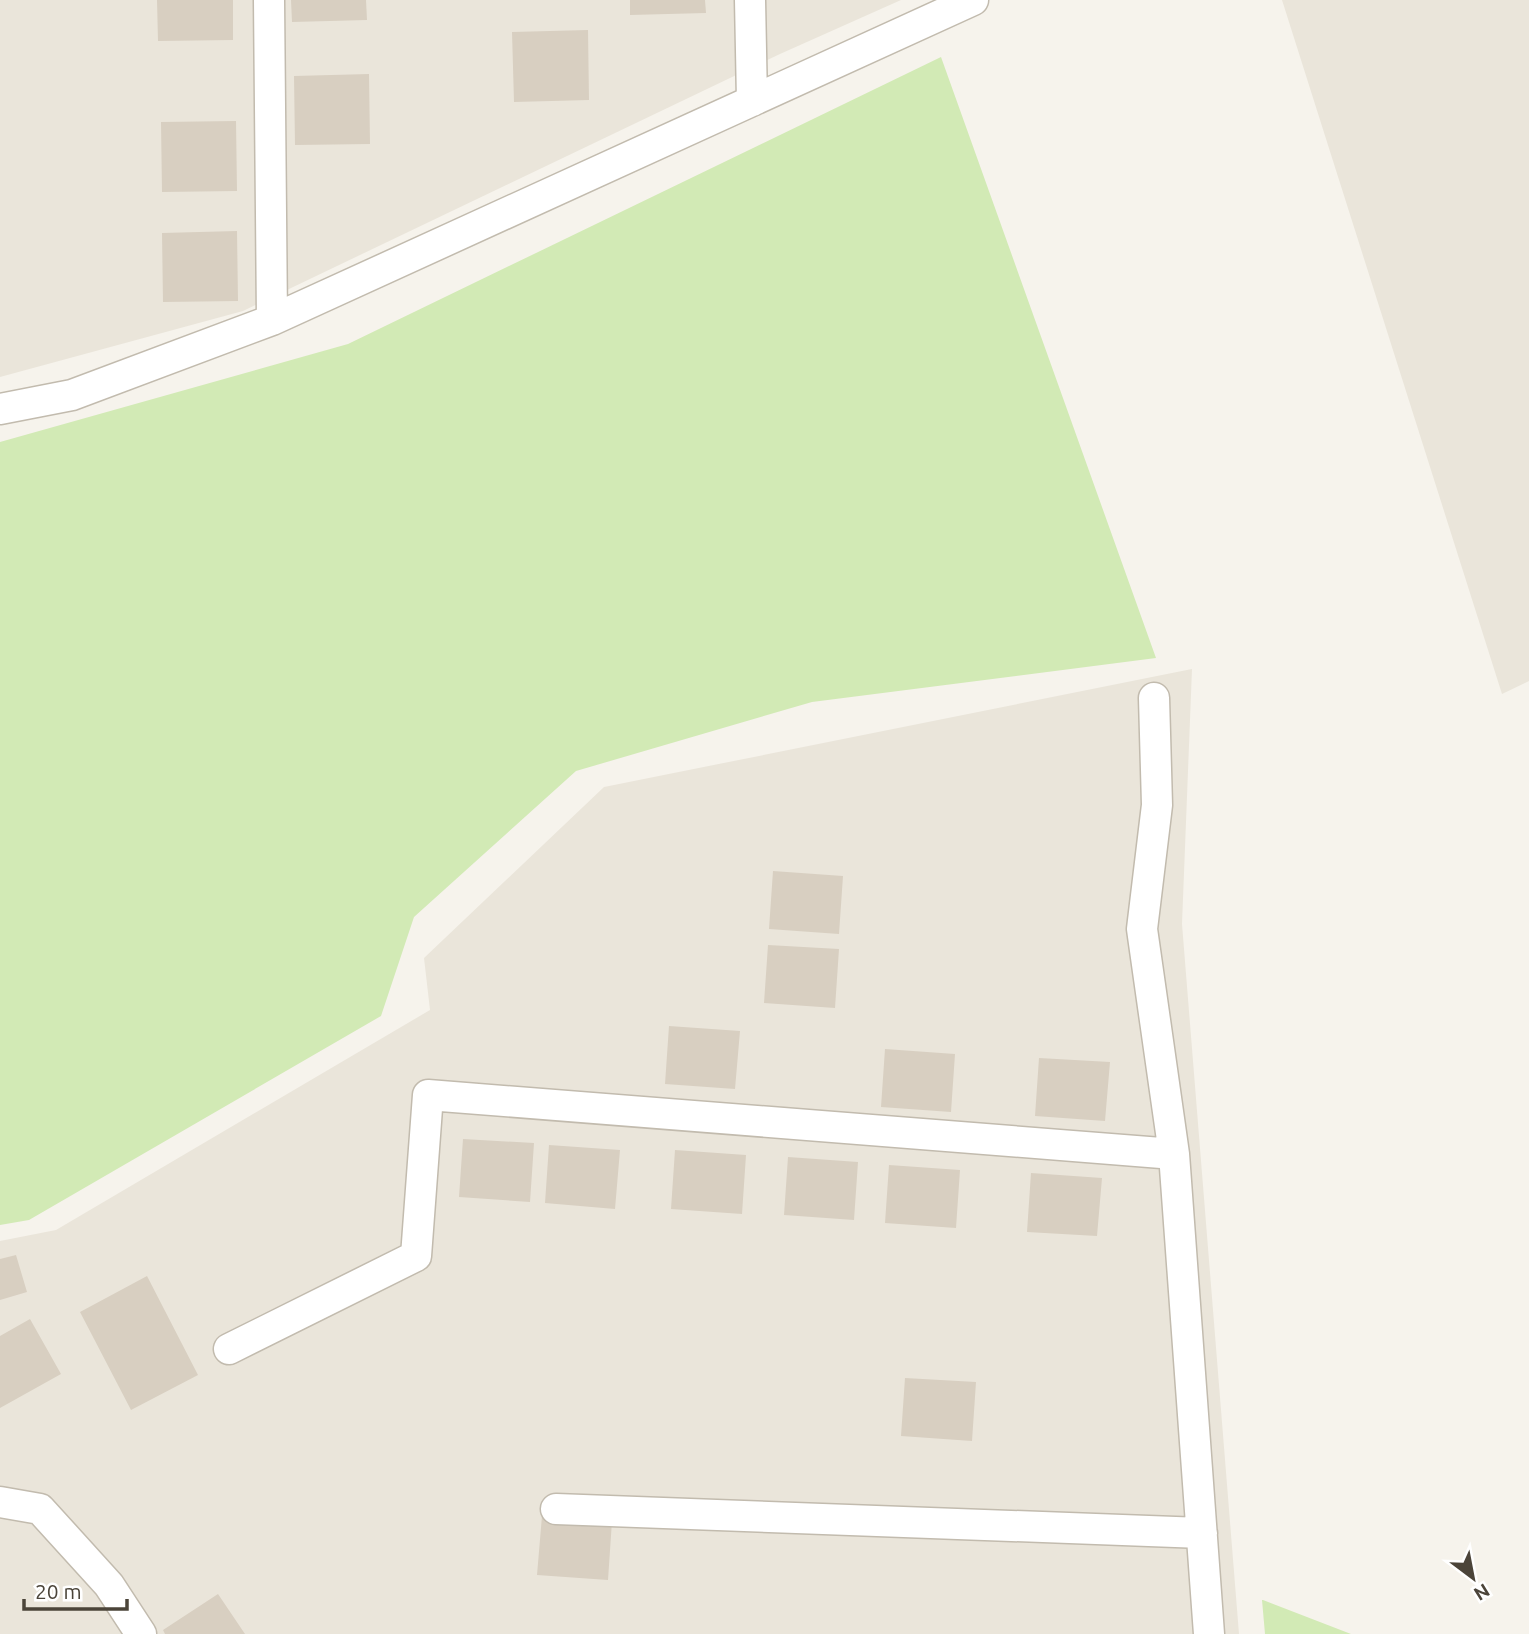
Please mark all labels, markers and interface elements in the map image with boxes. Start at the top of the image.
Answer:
north arrow [1438,1543,1508,1613]
scale bar [24,1568,128,1612]
text: 20 m [35,1579,82,1603]
text: N [1470,1579,1494,1606]

